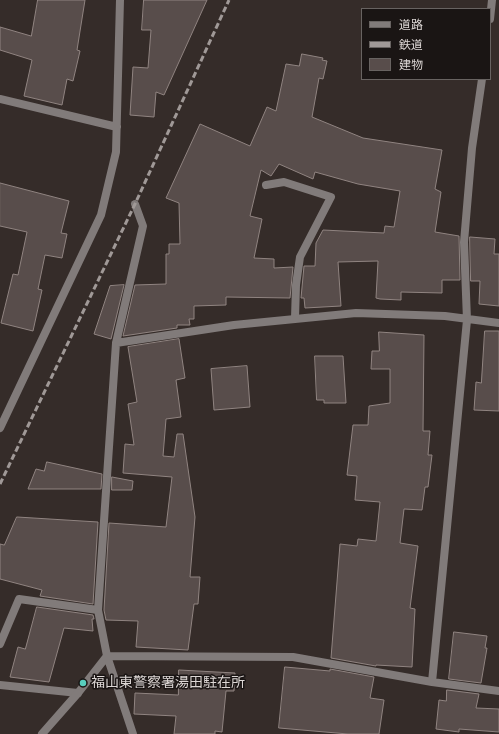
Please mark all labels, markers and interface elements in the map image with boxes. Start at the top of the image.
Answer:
legend [361,8,491,80]
text: 道路 [399,17,423,33]
text: 鉄道 [399,37,423,53]
text: 建物 [399,57,423,73]
place label: 福山東警察署湯田駐在所 [91,675,245,691]
marker: 福山東警察署湯田駐在所 [78,678,88,688]

